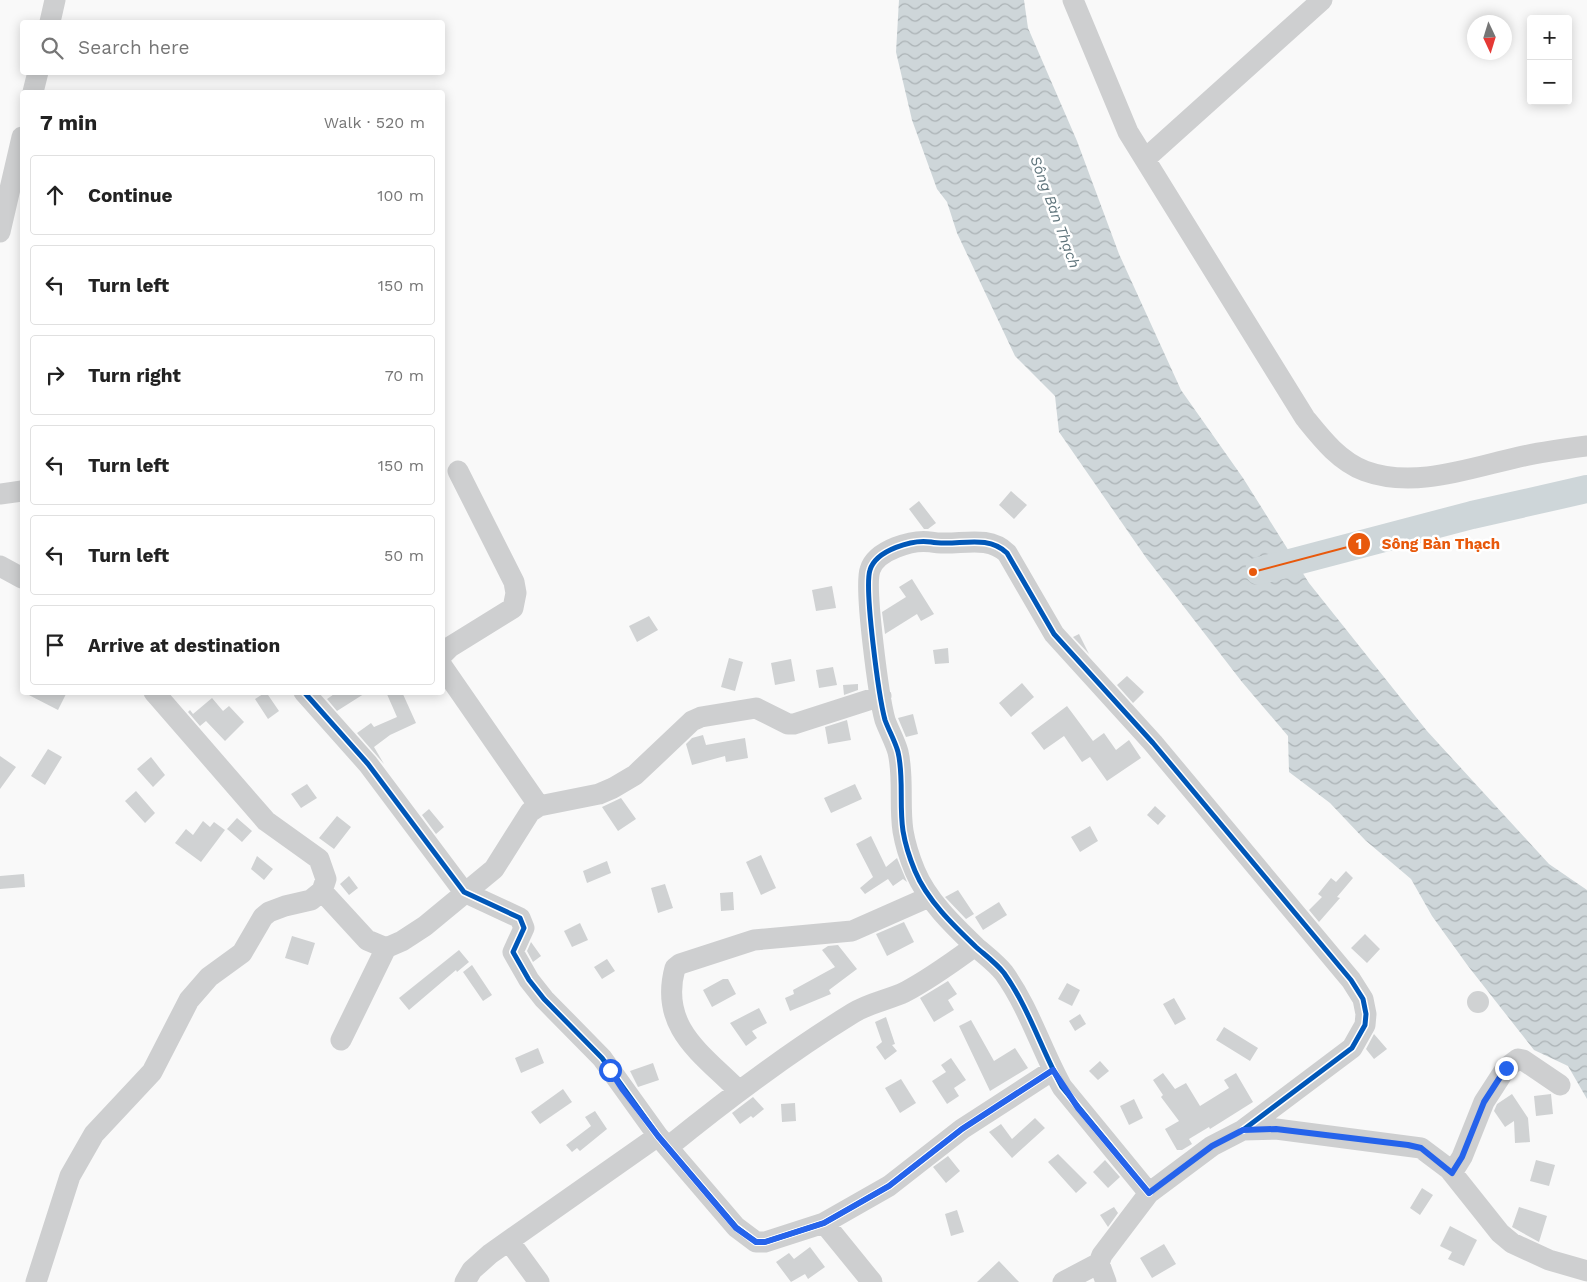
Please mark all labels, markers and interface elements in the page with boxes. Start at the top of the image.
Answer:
north arrow [1467,15,1512,60]
map controls [1527,15,1572,105]
button: + [1527,15,1572,60]
search box [20,20,445,75]
icon: search [38,34,66,62]
text: Search here [78,36,189,59]
button: − [1527,60,1572,105]
text: 7 min [40,110,97,135]
text: Walk · 520 m [324,113,425,132]
water label: Sông Bàn Thạch [1026,153,1084,271]
icon: ahead [41,181,69,209]
text: Continue [88,184,172,207]
text: 100 m [377,186,424,205]
icon: left [41,271,69,299]
text: Turn left [88,274,169,297]
text: 150 m [378,276,424,295]
icon: right [41,361,69,389]
text: Turn right [88,364,181,387]
text: 70 m [385,366,424,385]
icon: left [41,451,69,479]
text: Turn left [88,454,169,477]
text: 150 m [378,456,424,475]
callout: Sông Bàn Thạch [1346,529,1510,559]
text: 1 [1356,535,1362,553]
text: Sông Bàn Thạch [1382,535,1500,553]
icon: left [41,541,69,569]
text: Turn left [88,544,169,567]
text: 50 m [384,546,424,565]
icon: arrive [41,631,69,659]
text: Arrive at destination [88,634,280,657]
route end [1495,1057,1518,1080]
route start [599,1059,622,1082]

